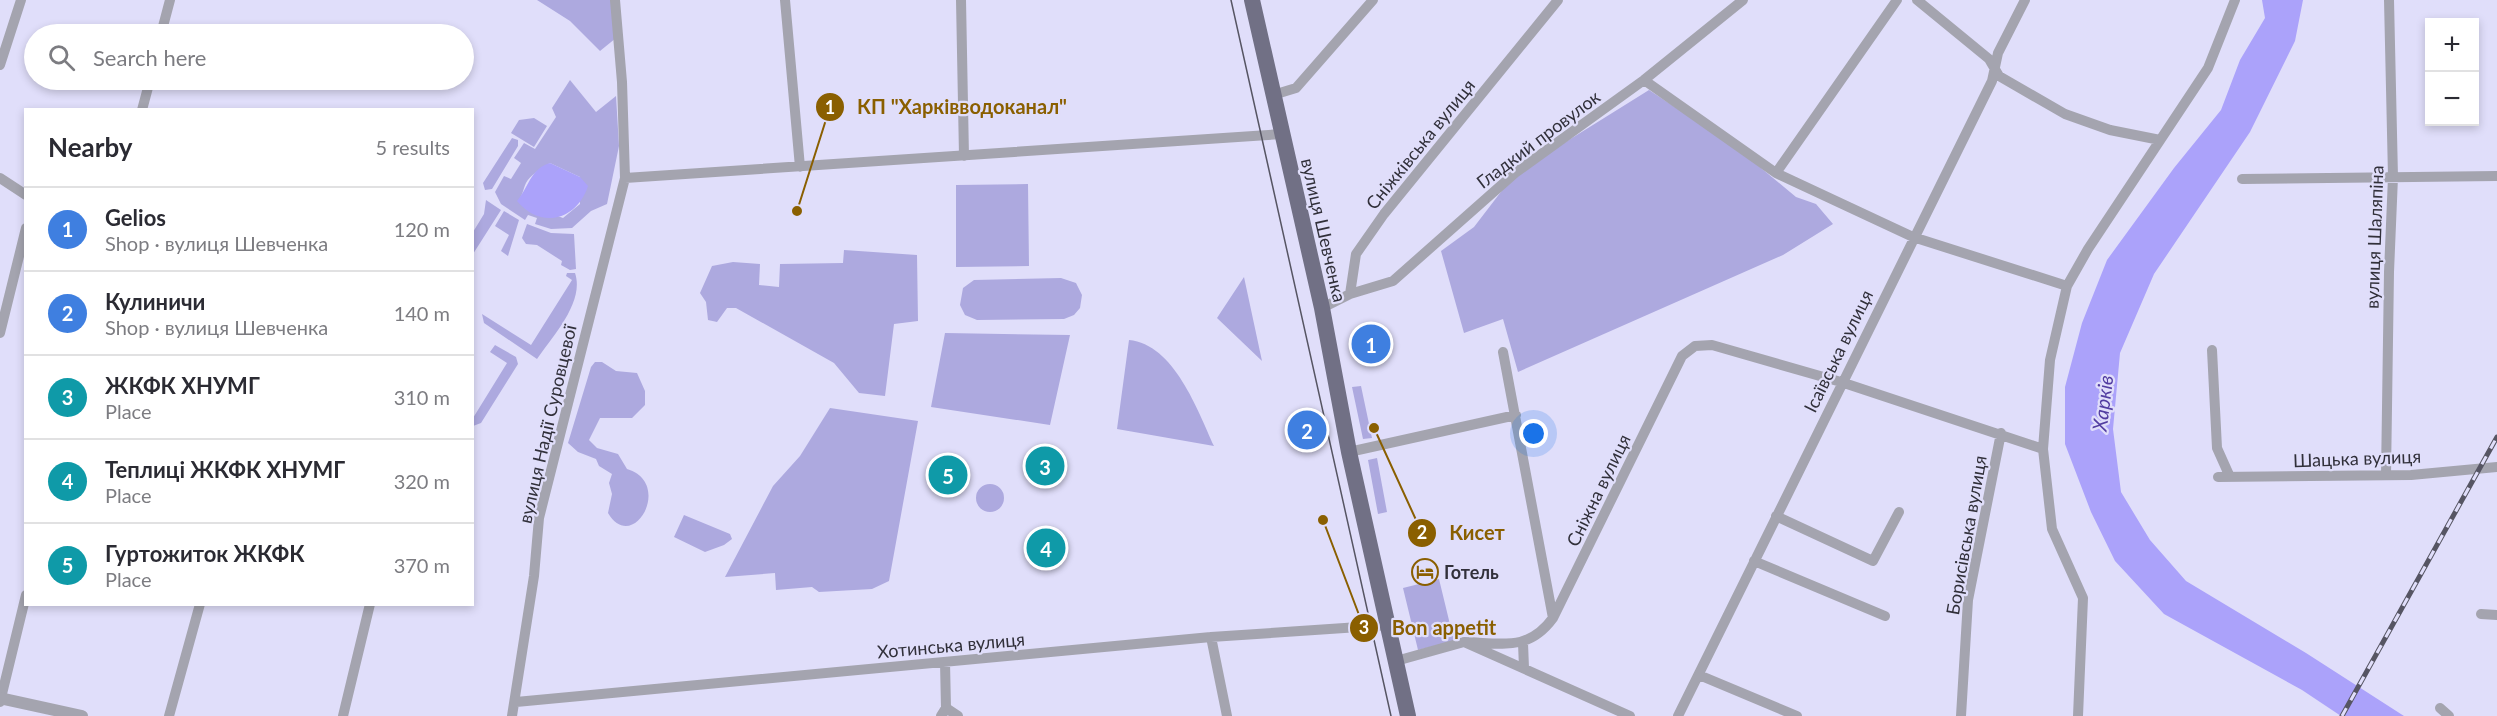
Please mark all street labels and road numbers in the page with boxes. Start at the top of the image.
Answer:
street label: Сніжківська вулиця [1361,74,1479,214]
street label: Гладкий провулок [1472,85,1605,193]
street label: вулиця Шевченка [1297,156,1351,304]
street label: вулиця Шаляпіна [2361,165,2387,309]
street label: Ісаївська вулиця [1799,286,1877,416]
street label: вулиця Надії Суровцевої [513,322,581,525]
street label: Сніжна вулиця [1561,430,1635,550]
street label: Шацька вулиця [2293,445,2421,471]
street label: Борисівська вулиця [1941,454,1991,616]
street label: Хотинська вулиця [876,628,1026,662]

